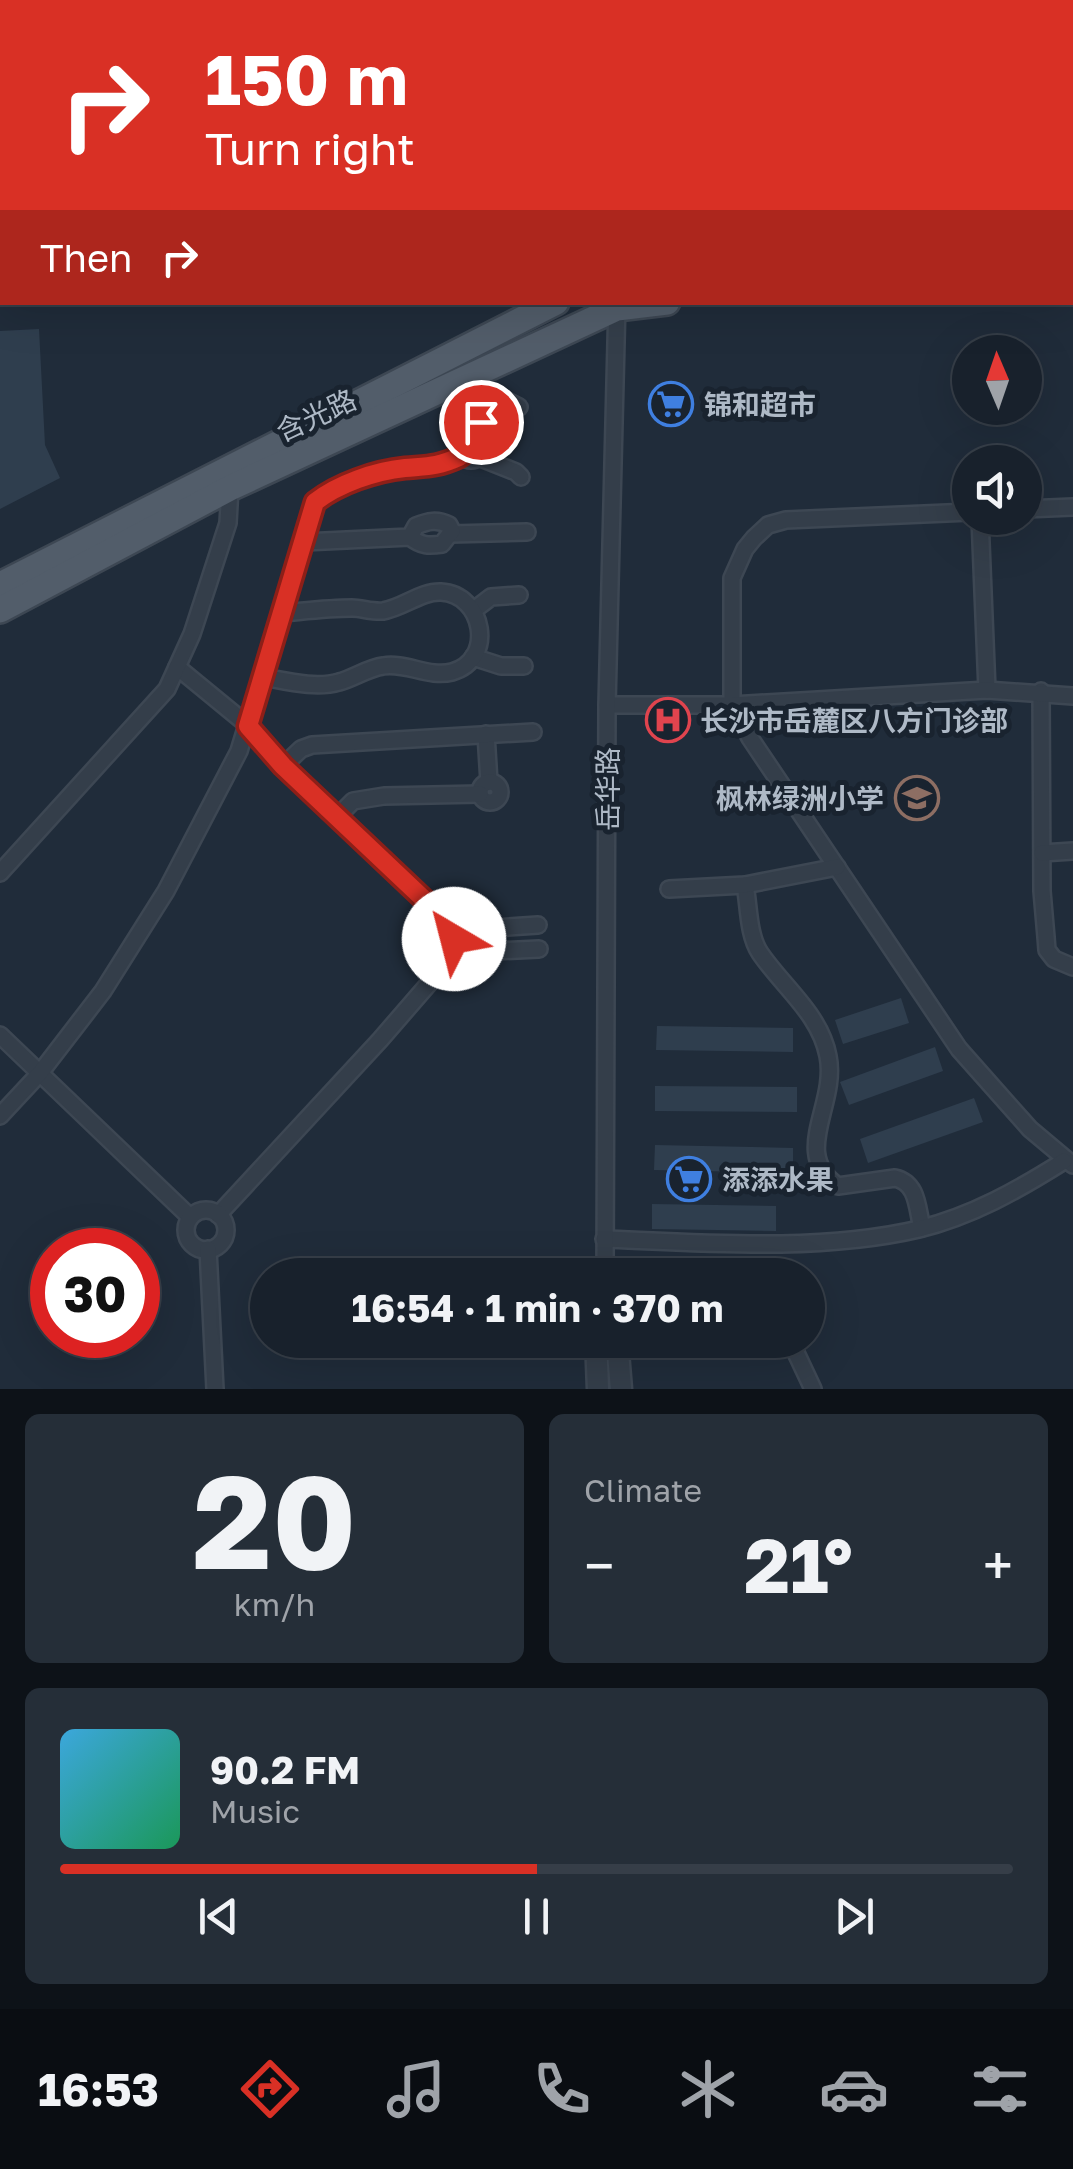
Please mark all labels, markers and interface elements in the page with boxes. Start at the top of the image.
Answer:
text: 150 m [205,36,408,120]
icon: right [40,40,170,170]
text: Turn right [205,121,415,175]
icon: right [152,230,207,285]
text: Then [40,235,132,280]
north arrow [952,335,1042,425]
map controls [952,335,1042,535]
pin [439,380,524,465]
supermarket icon: 锦和超市 [648,381,694,427]
street label: 含光路 [271,382,361,448]
place label: 锦和超市 [704,388,816,421]
icon: arrive [454,395,509,450]
button: sound [952,445,1042,535]
hospital icon: 长沙市岳麓区八方门诊部 [645,697,691,743]
place label: 长沙市岳麓区八方门诊部 [700,704,1008,737]
street label: 岳华路 [591,747,624,831]
school or university icon: 枫林绿洲小学 [894,775,940,821]
place label: 枫林绿洲小学 [716,782,884,815]
position arrow [402,887,506,991]
supermarket icon: 添添水果 [666,1156,712,1202]
place label: 添添水果 [722,1163,834,1196]
speed limit sign: 30 [30,1228,160,1358]
text: 16:54 · 1 min · 370 m [351,1285,724,1330]
text: 20 [193,1442,356,1598]
text: Climate [584,1471,702,1509]
text: 21° [744,1519,853,1610]
text: − [584,1532,614,1598]
text: + [983,1532,1013,1598]
text: km/h [234,1585,315,1623]
text: 90.2 FM [210,1747,360,1792]
text: Music [210,1792,300,1830]
icon: previous [191,1889,246,1944]
icon: pause [509,1889,564,1944]
icon: next [827,1889,882,1944]
icon: directions [235,2054,305,2124]
icon: music [381,2054,451,2124]
icon: phone [527,2054,597,2124]
icon: climate [673,2054,743,2124]
icon: car [819,2054,889,2124]
icon: filters [965,2054,1035,2124]
text: 16:53 [38,2062,159,2116]

